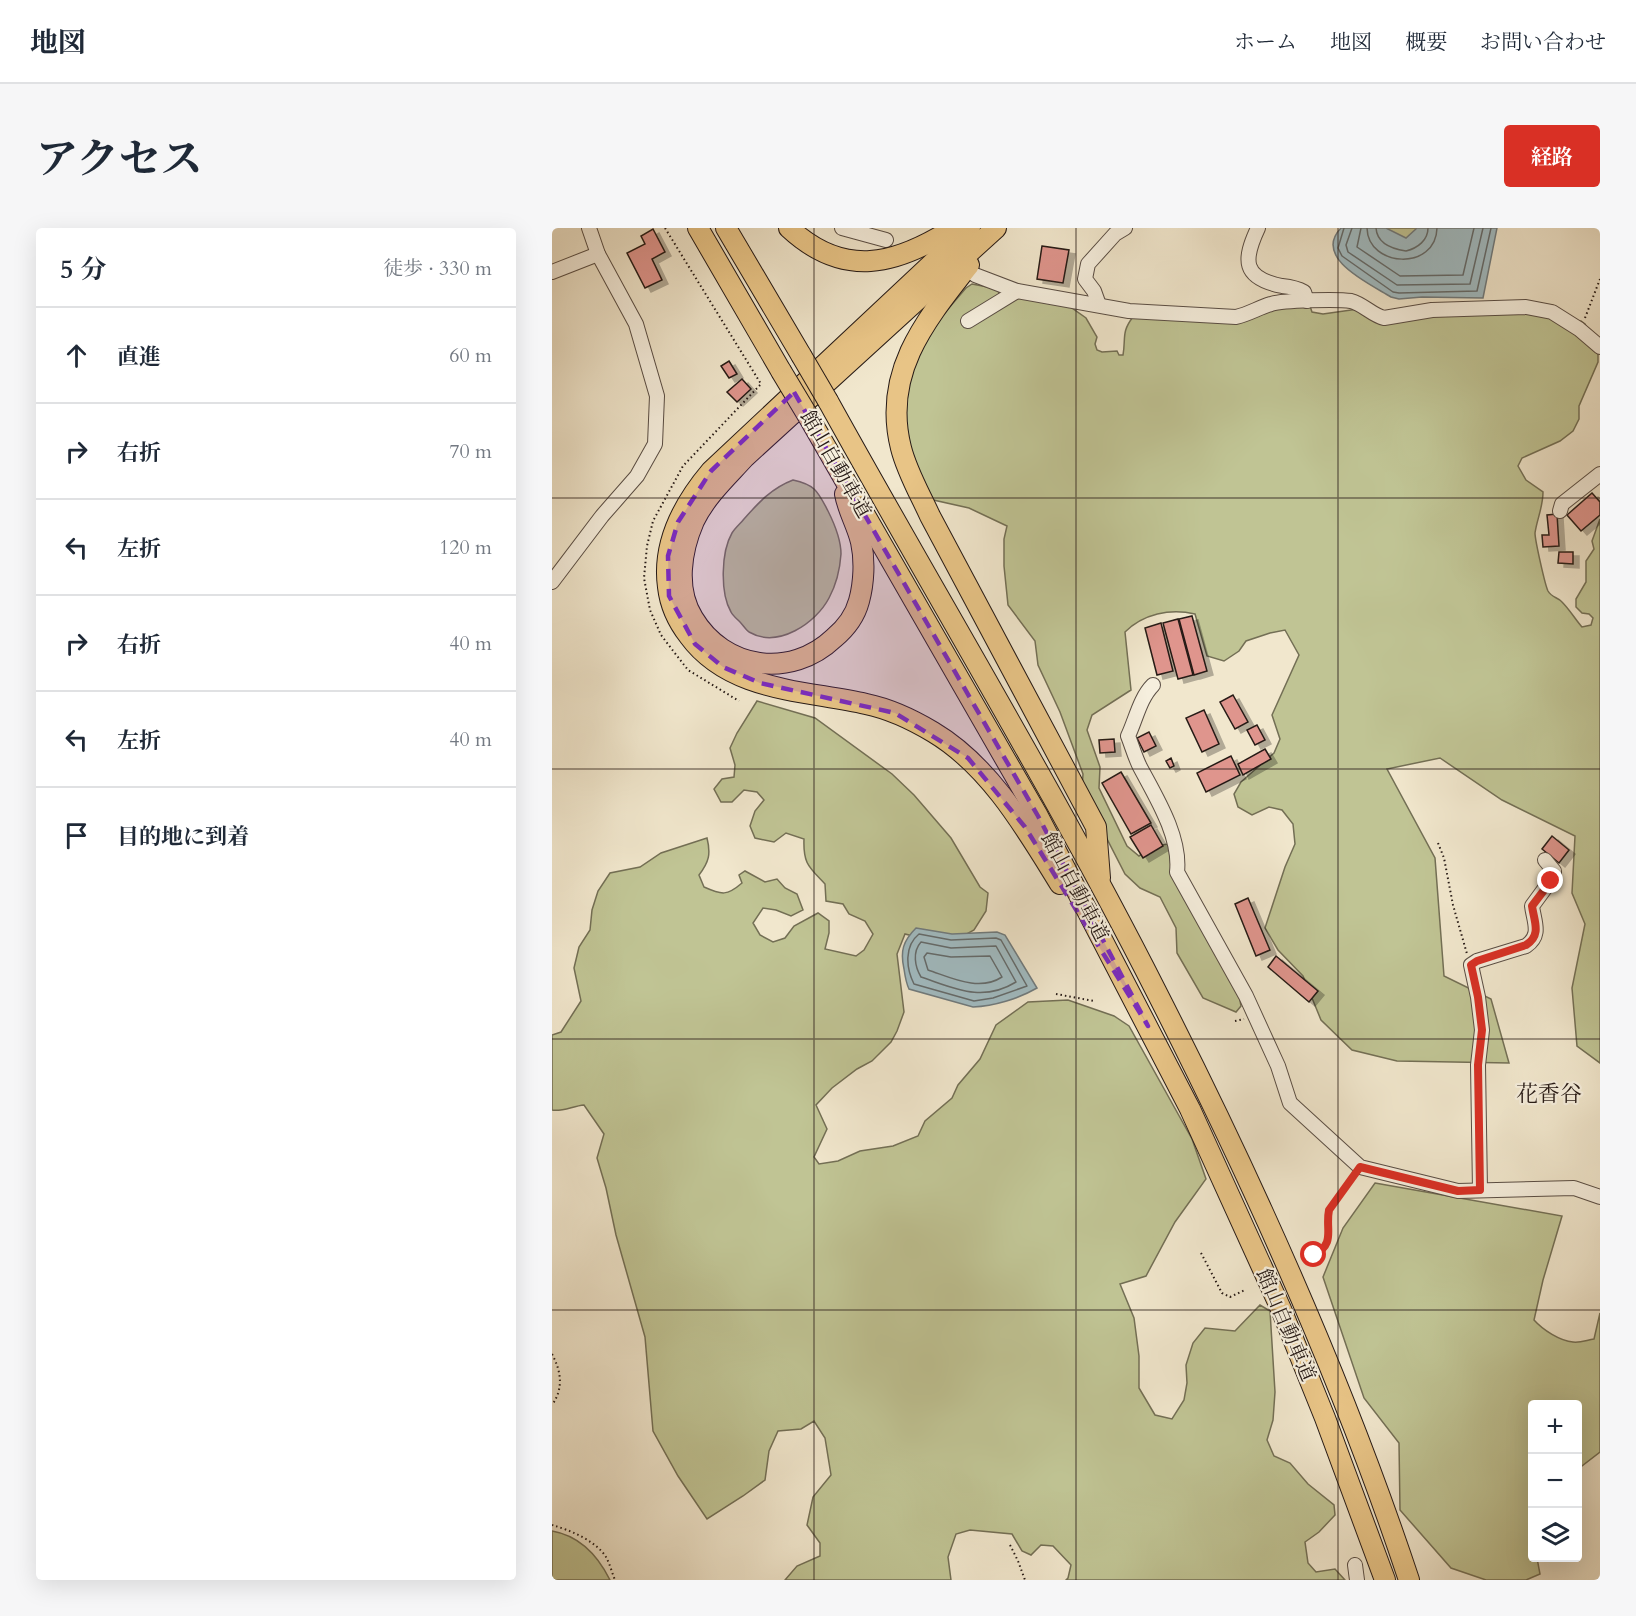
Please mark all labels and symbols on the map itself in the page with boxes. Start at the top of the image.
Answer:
street label: 館山自動車道 [794,405,878,523]
street label: 館山自動車道 [1035,828,1115,946]
route end [1537,867,1563,893]
district label: 花香谷 [1516,1079,1582,1109]
route start [1300,1241,1326,1267]
street label: 館山自動車道 [1250,1264,1322,1386]

